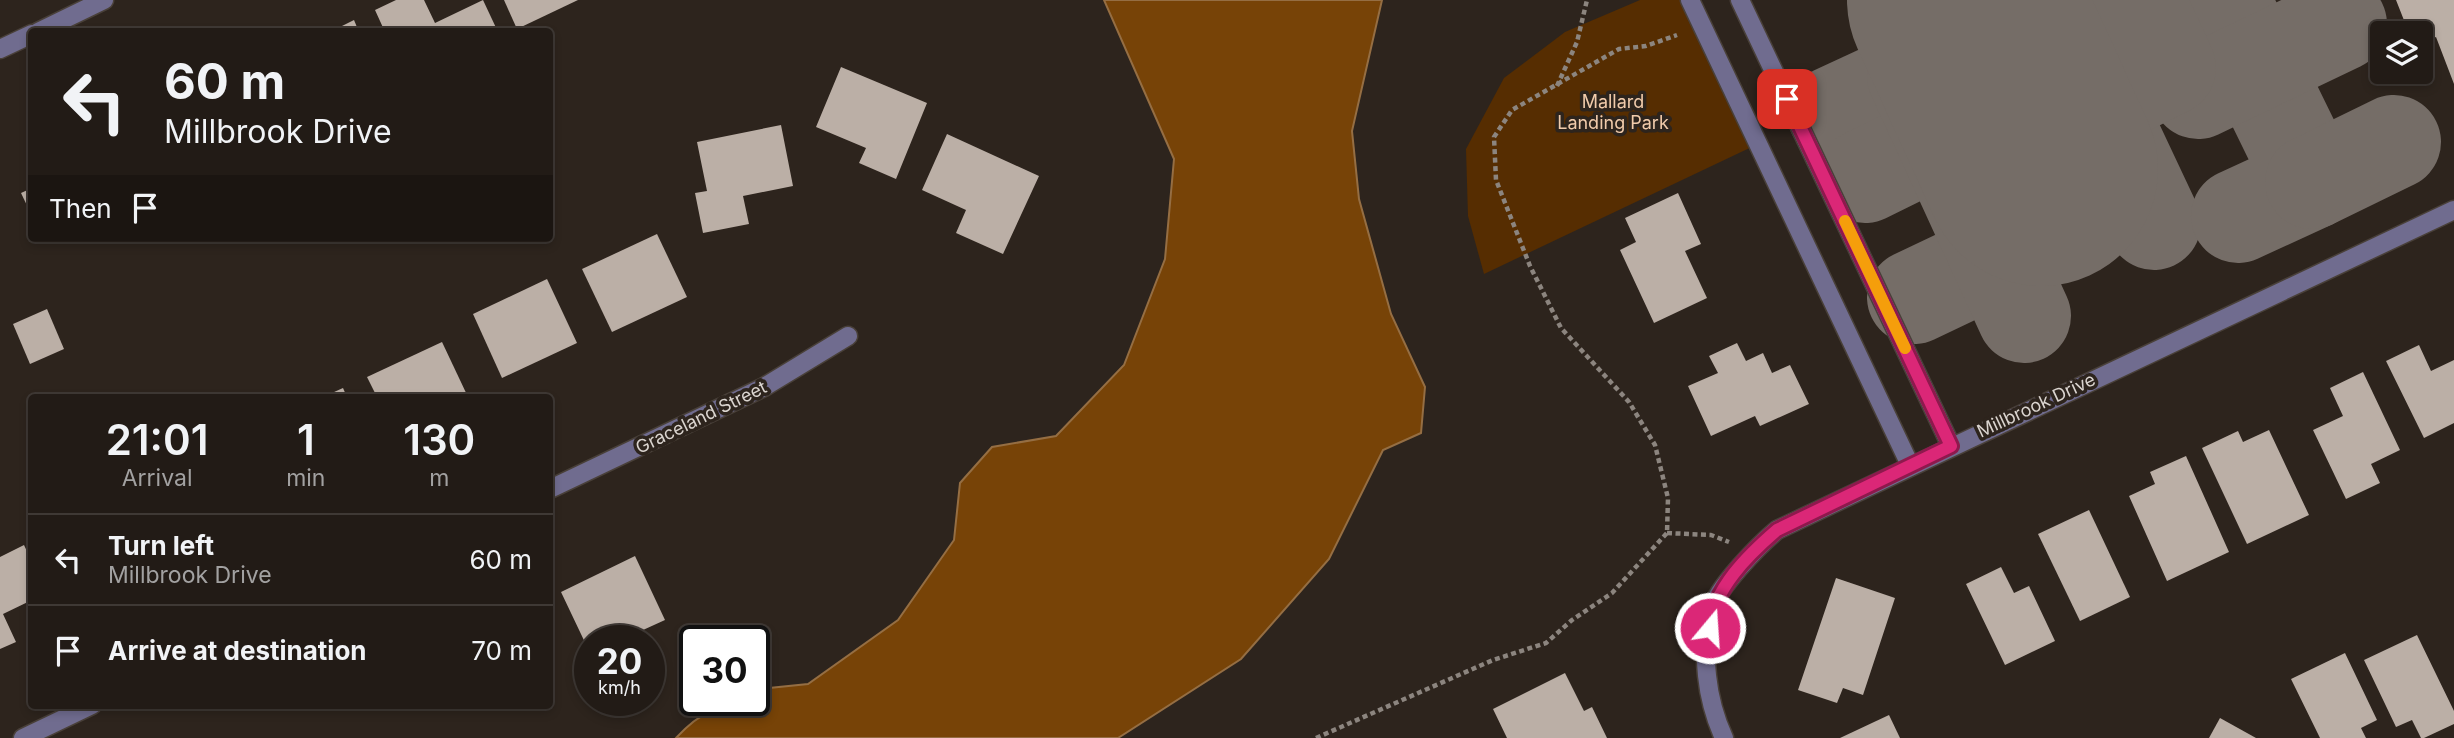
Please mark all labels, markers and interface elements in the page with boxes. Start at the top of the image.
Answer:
map controls [2370,21,2433,84]
button: layers [2370,21,2433,84]
text: 60 m [164,52,285,111]
icon: left [49,56,140,147]
pin [1757,69,1817,129]
icon: arrive [1768,80,1806,118]
park label: Mallard Landing Park [1557,91,1669,133]
text: Millbrook Drive [164,112,392,151]
icon: arrive [126,189,164,227]
text: Then [49,193,112,224]
street label: Millbrook Drive [1974,368,2098,442]
street label: Graceland Street [632,376,770,458]
text: 21:01 [106,414,208,465]
text: 1 [297,414,315,465]
text: 130 [403,414,475,465]
text: Arrival [122,464,192,492]
text: min [286,464,325,492]
text: m [429,464,449,492]
text: Turn left [108,530,214,561]
icon: left [49,541,87,579]
text: 60 m [469,544,532,575]
text: Millbrook Drive [108,561,272,589]
position arrow [1673,591,1747,665]
speed limit sign: 30 [679,625,770,716]
icon: arrive [49,632,87,670]
text: Arrive at destination [108,635,367,666]
text: 70 m [471,635,532,666]
text: 20 [597,640,642,682]
text: km/h [598,677,641,698]

